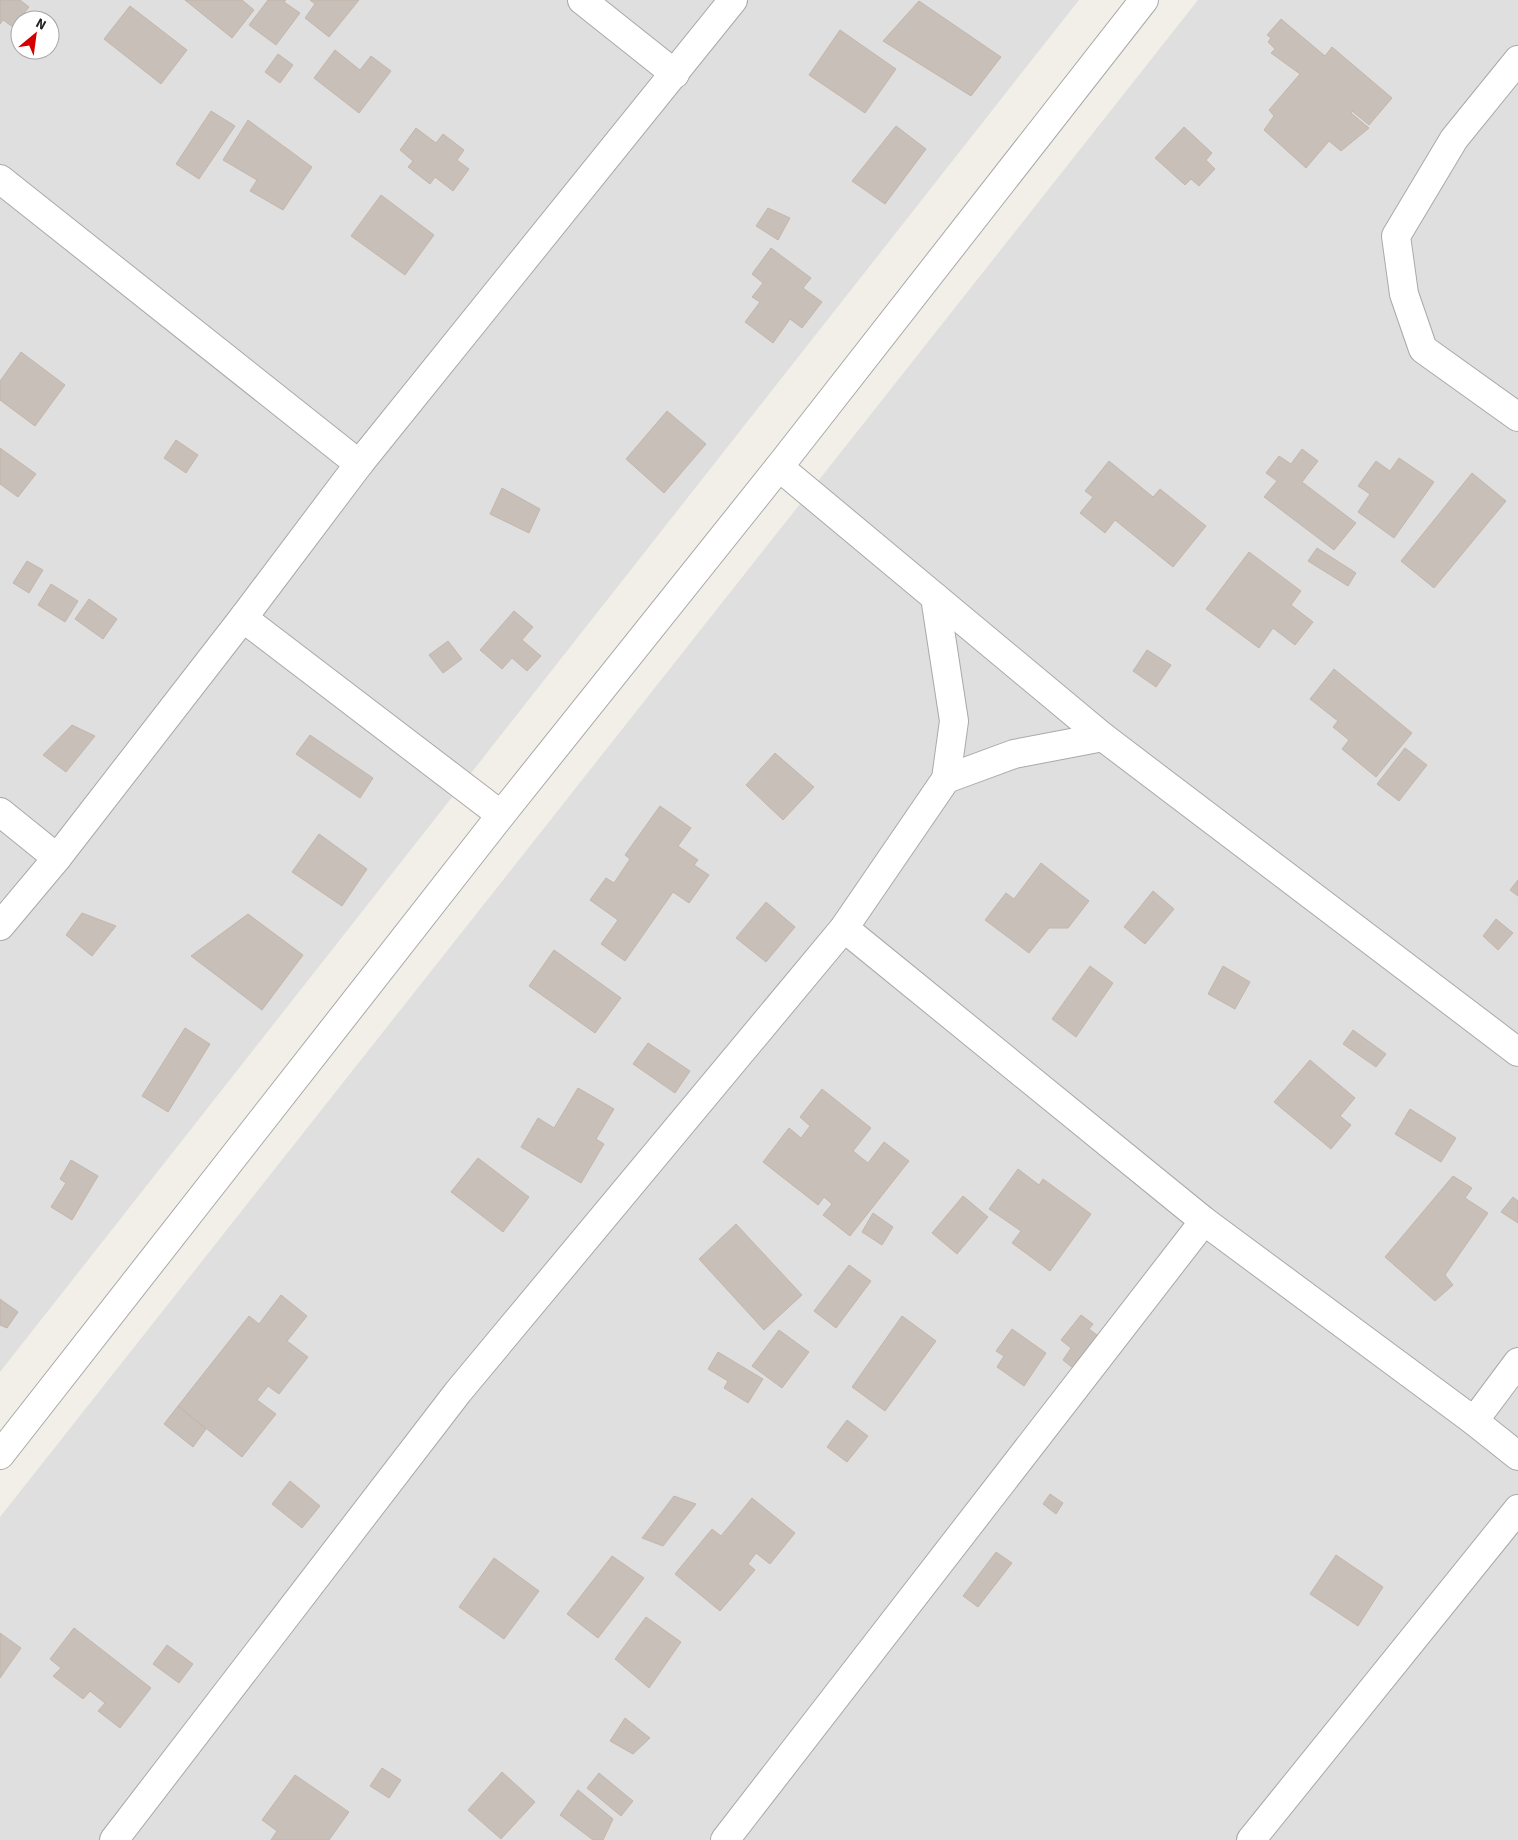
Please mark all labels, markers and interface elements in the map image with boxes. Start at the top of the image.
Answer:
north arrow [10,10,60,60]
text: N [32,14,50,36]

